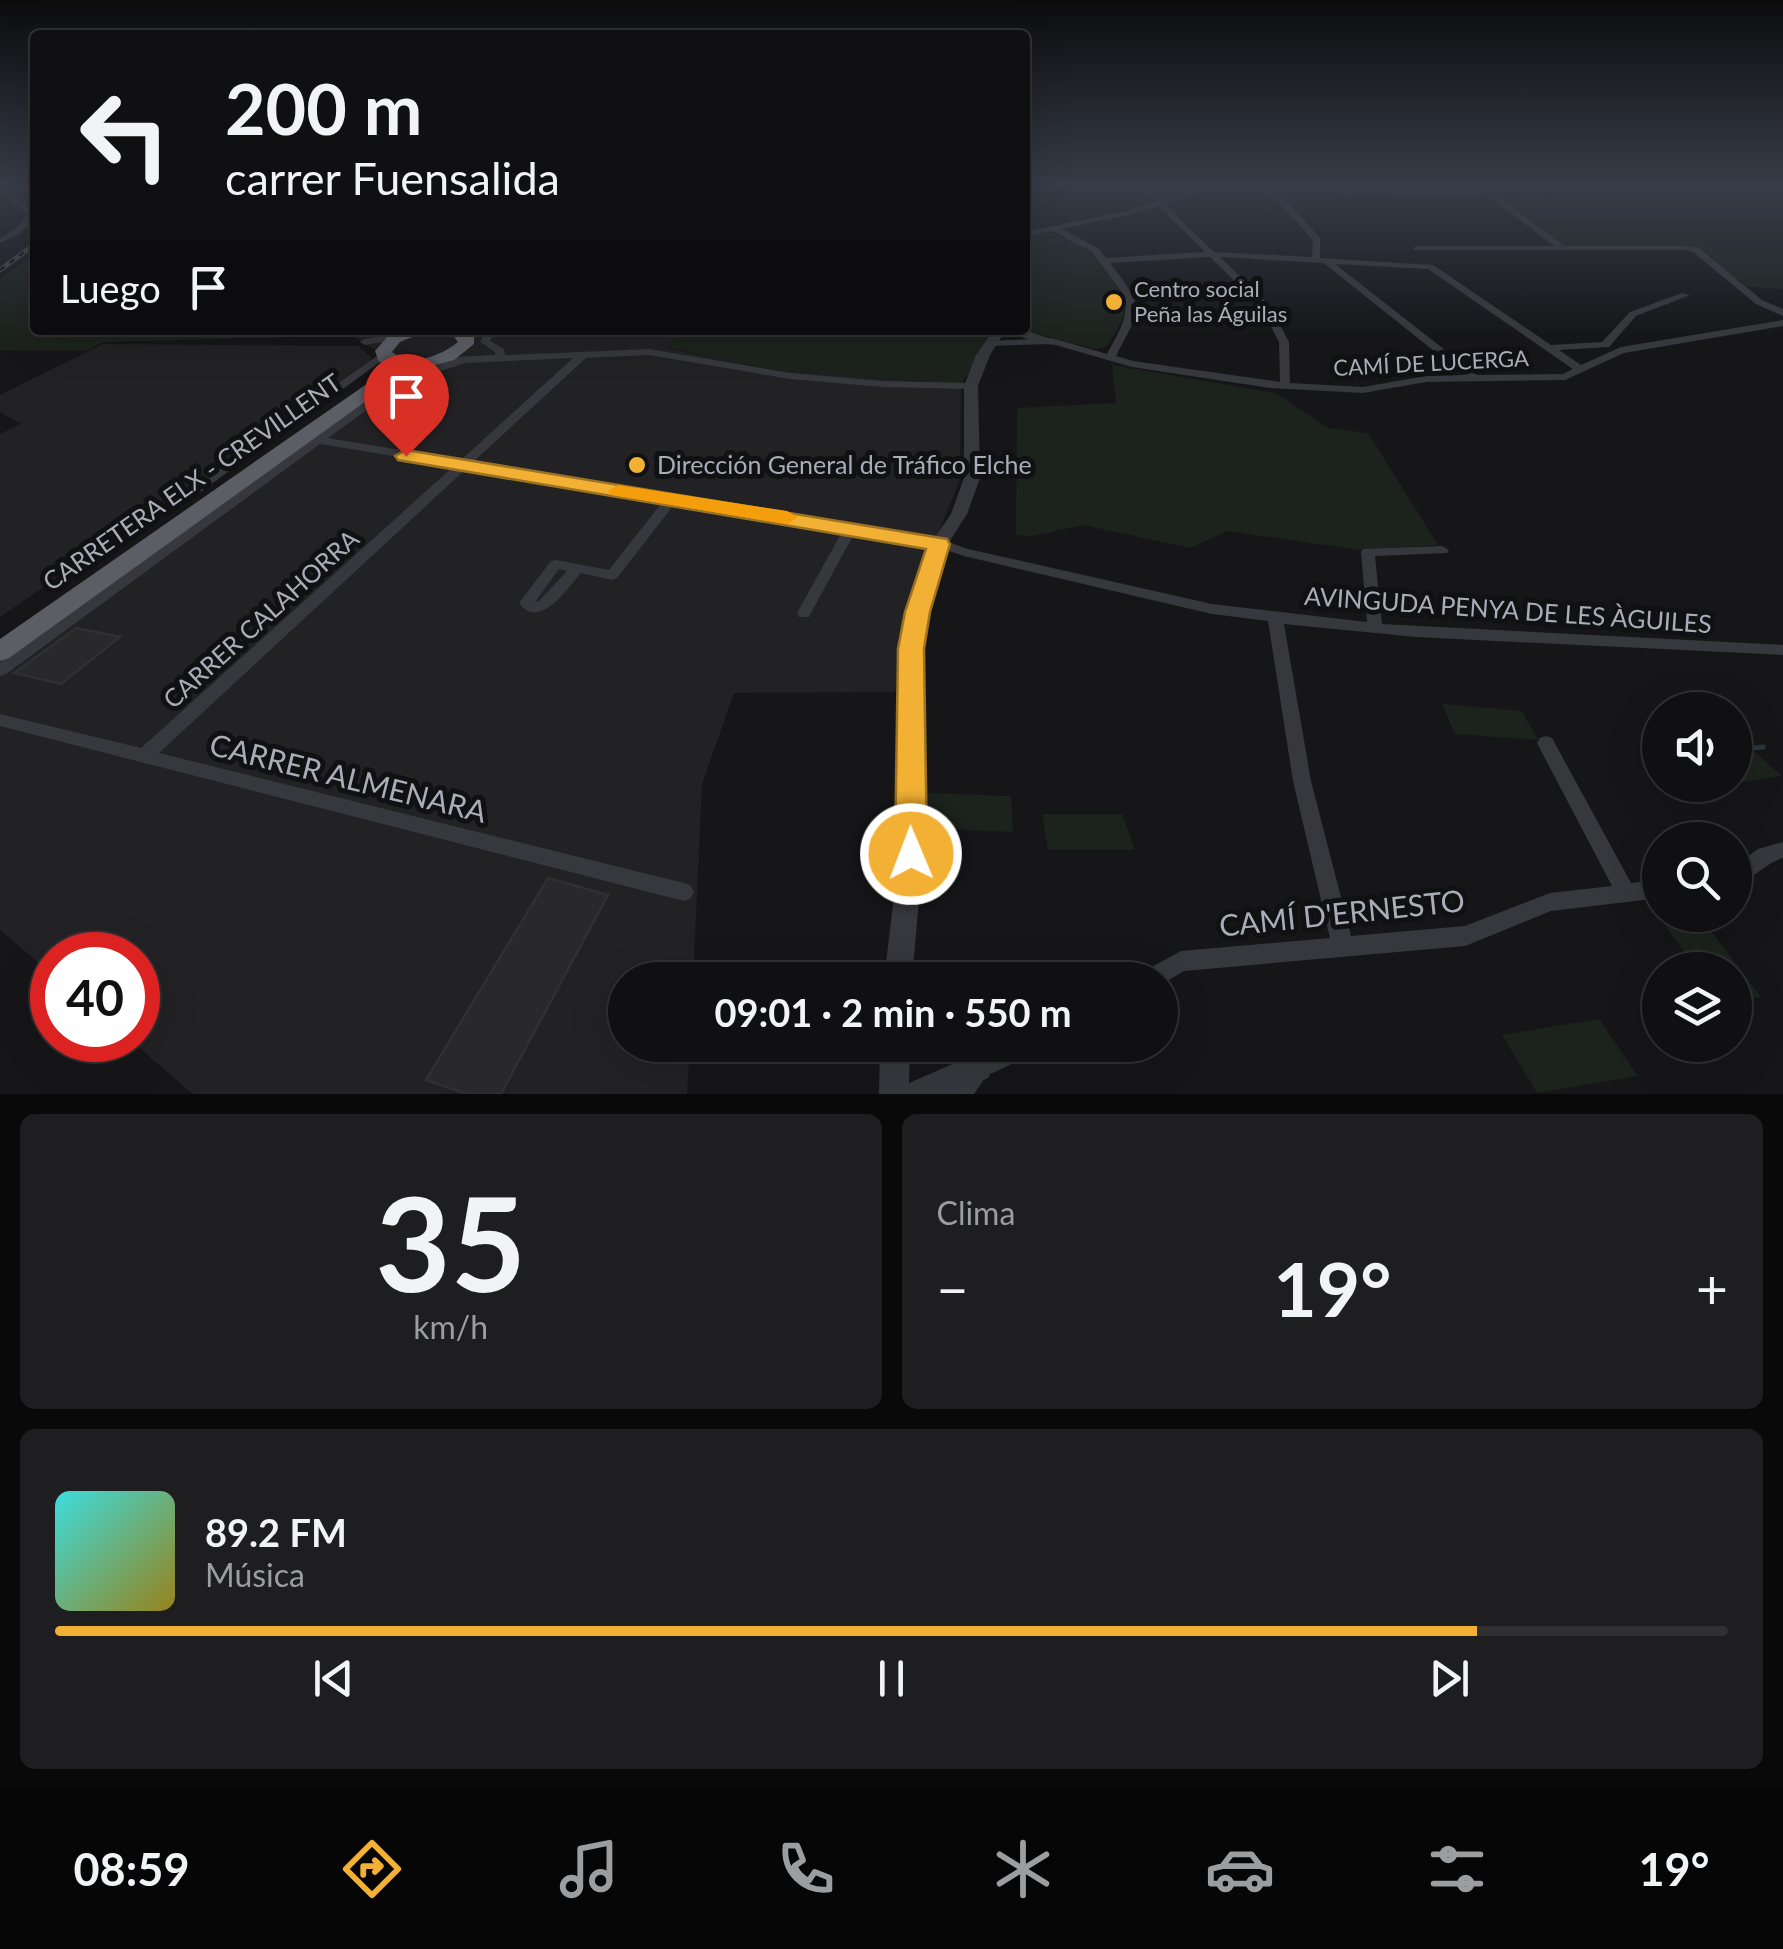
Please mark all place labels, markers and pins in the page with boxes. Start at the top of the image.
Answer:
place label: Centro social Peña las Águilas [1134,275,1287,327]
marker: Centro social Peña las Águilas [1103,291,1125,313]
pin [364,354,449,457]
place label: Dirección General de Tráfico Elche [657,449,1032,479]
marker: Dirección General de Tráfico Elche [626,454,648,476]

